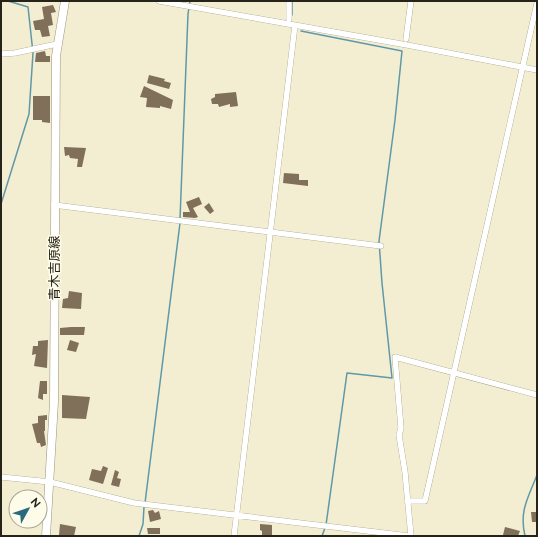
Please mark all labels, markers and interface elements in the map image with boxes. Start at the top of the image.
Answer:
street label: 青木吉原線 [47,235,62,301]
north arrow [8,489,48,529]
text: N [28,495,43,510]

